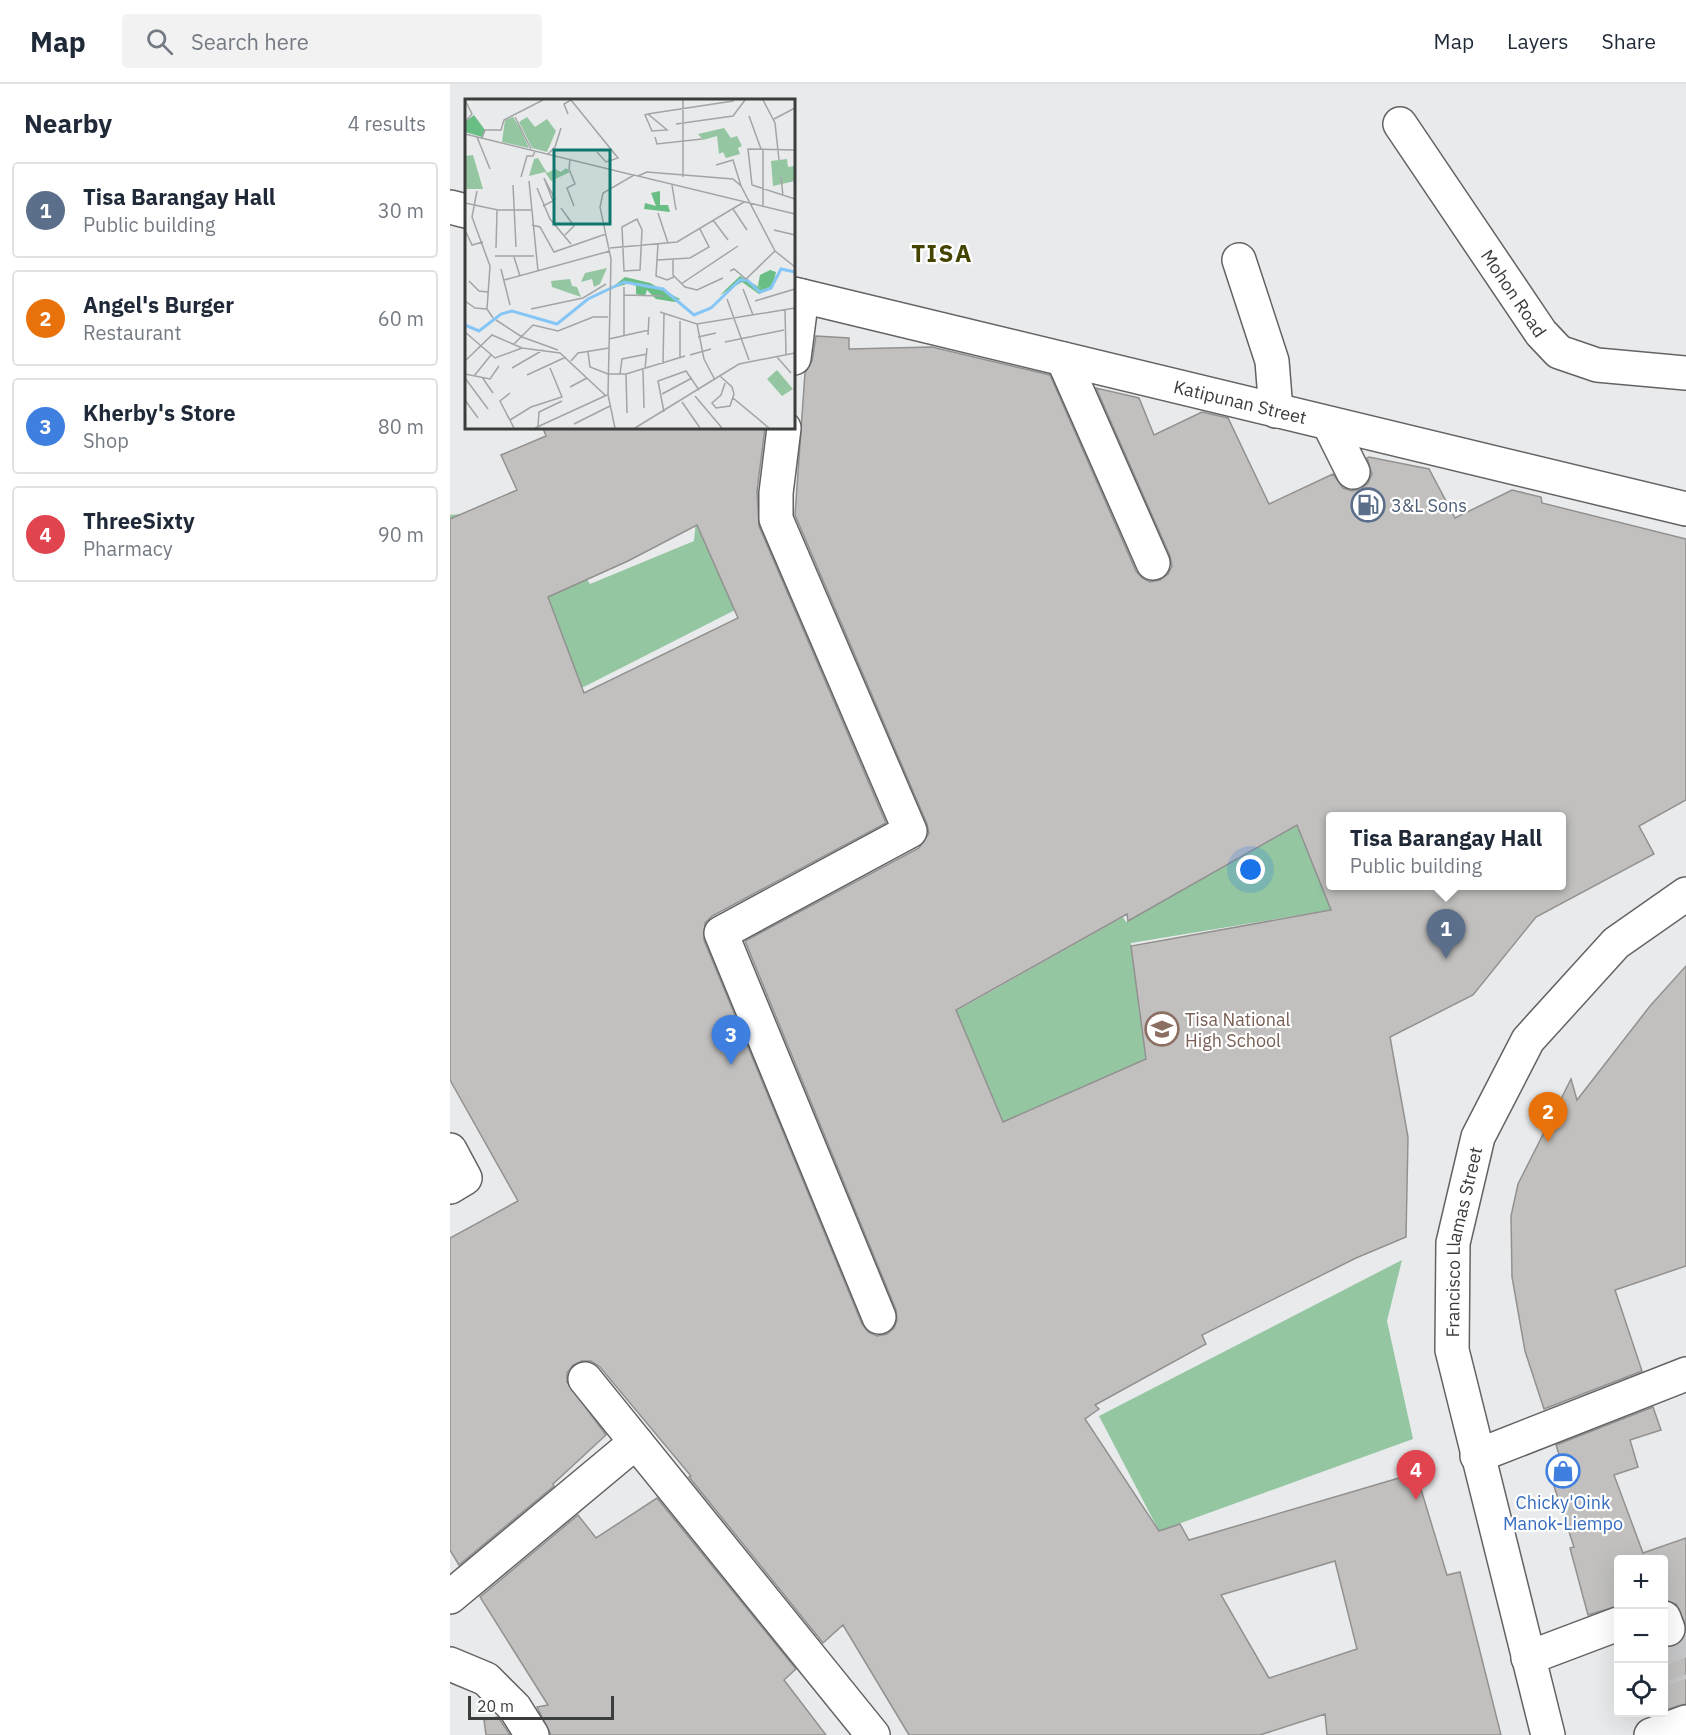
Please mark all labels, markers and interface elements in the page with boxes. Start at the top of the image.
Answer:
search box [122,14,542,68]
text: Map [30,23,86,60]
icon: search [143,25,176,58]
text: Search here [191,27,309,56]
text: Map [1434,27,1474,55]
text: Layers [1507,27,1569,55]
text: Share [1602,27,1656,55]
inset map [465,99,795,429]
text: Nearby [24,106,112,140]
text: 4 results [348,110,426,137]
text: Tisa Barangay Hall [83,182,275,211]
text: 1 [40,197,52,224]
text: 30 m [378,197,424,224]
text: Public building [83,211,215,238]
district label: TISA [911,237,973,269]
street label: Mohon Road [1476,245,1552,341]
text: Angel's Burger [83,290,234,319]
text: 2 [40,305,52,332]
text: 60 m [378,305,424,332]
text: Restaurant [83,319,181,346]
street label: Katipunan Street [1171,374,1309,429]
text: Kherby's Store [83,398,236,427]
text: 3 [40,413,52,440]
text: 80 m [378,413,424,440]
text: Shop [83,427,129,454]
fuel station icon: 3&L Sons [1350,487,1386,523]
place label: 3&L Sons [1391,494,1467,517]
text: ThreeSixty [83,506,195,535]
text: 4 [40,521,52,548]
text: 90 m [378,521,424,548]
text: Pharmacy [83,535,173,562]
popup [1326,812,1566,890]
text: Tisa Barangay Hall [1350,823,1542,852]
text: Public building [1350,852,1482,879]
your location [1236,855,1265,884]
pin: 1 [1426,910,1466,959]
place label: Tisa National High School [1185,1008,1290,1052]
school or university icon: Tisa National High School [1144,1011,1180,1047]
pin: 3 [712,1016,750,1065]
pin: 2 [1528,1092,1568,1142]
street label: Francisco Llamas Street [1441,1144,1487,1337]
pin: 4 [1396,1450,1436,1500]
shop icon: Chicky'Oink Manok-Liempo [1545,1453,1581,1489]
place label: Chicky'Oink Manok-Liempo [1503,1491,1623,1535]
map controls [1614,1555,1668,1717]
button: + [1614,1555,1668,1609]
button: − [1614,1609,1668,1663]
button: locate [1614,1663,1668,1717]
scale bar [468,1693,614,1720]
text: 20 m [477,1696,514,1716]

